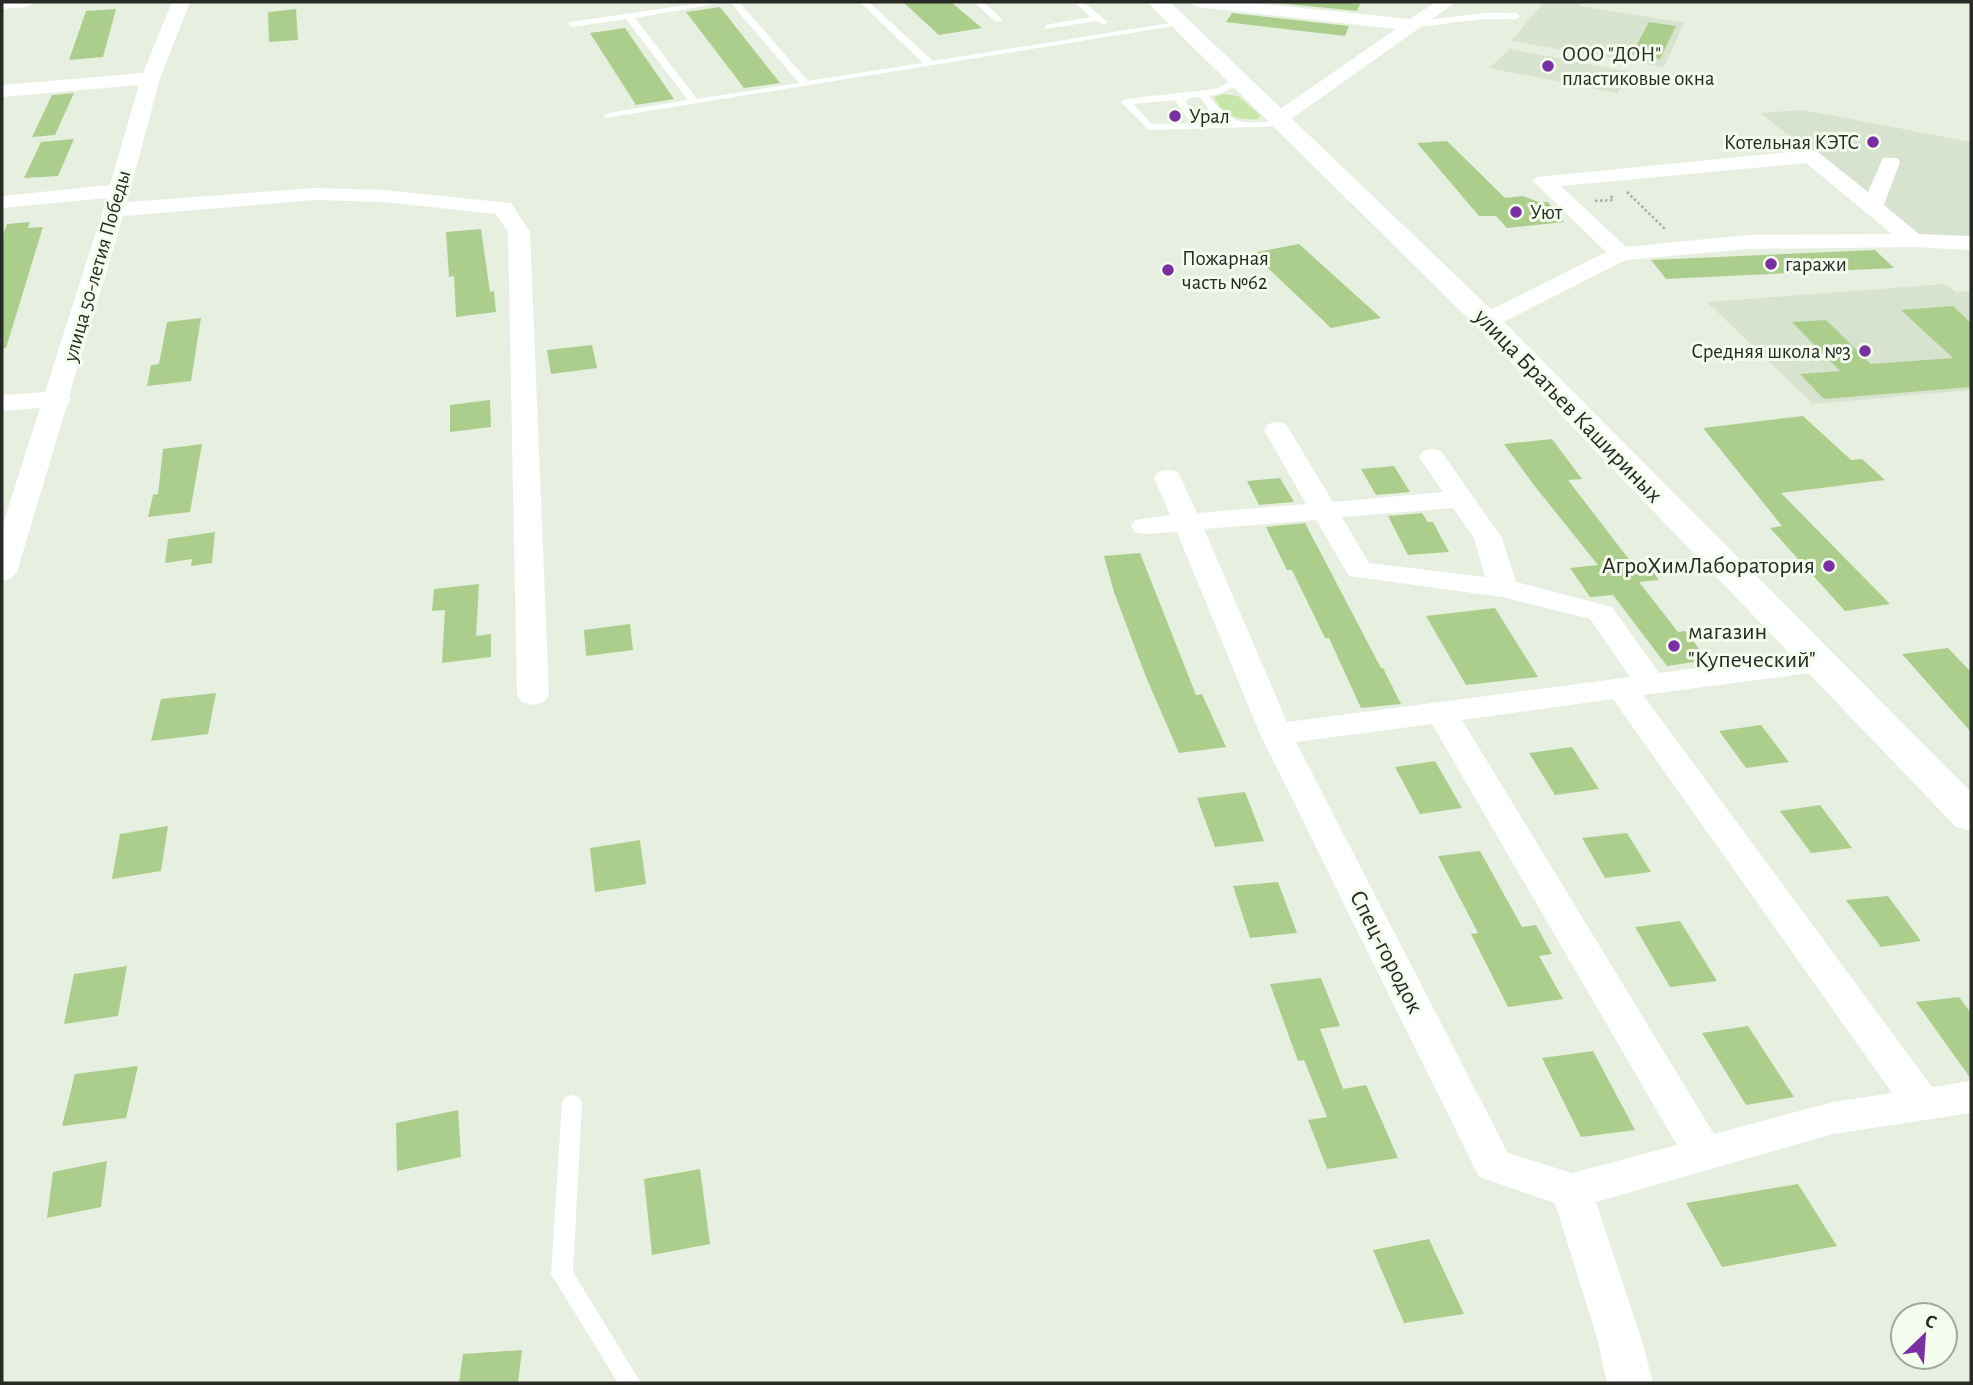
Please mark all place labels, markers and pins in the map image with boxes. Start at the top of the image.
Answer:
place label: ООО "ДОН" пластиковые окна [1562,44,1715,89]
marker: ООО "ДОН" пластиковые окна [1540,58,1556,74]
place label: Урал [1189,106,1230,127]
marker: Урал [1167,108,1183,124]
place label: Котельная КЭТС [1724,132,1859,153]
marker: Котельная КЭТС [1865,134,1881,150]
place label: Уют [1530,202,1563,223]
marker: Уют [1508,204,1524,220]
place label: Пожарная часть №62 [1182,248,1269,293]
place label: гаражи [1785,254,1847,275]
marker: гаражи [1763,256,1779,272]
marker: Пожарная часть №62 [1160,262,1176,278]
place label: Средняя школа №3 [1691,341,1851,362]
marker: Средняя школа №3 [1857,343,1873,359]
place label: АгроХимЛаборатория [1602,554,1815,578]
marker: АгроХимЛаборатория [1821,558,1837,574]
place label: магазин "Купеческий" [1688,620,1816,672]
marker: магазин "Купеческий" [1666,638,1682,654]

